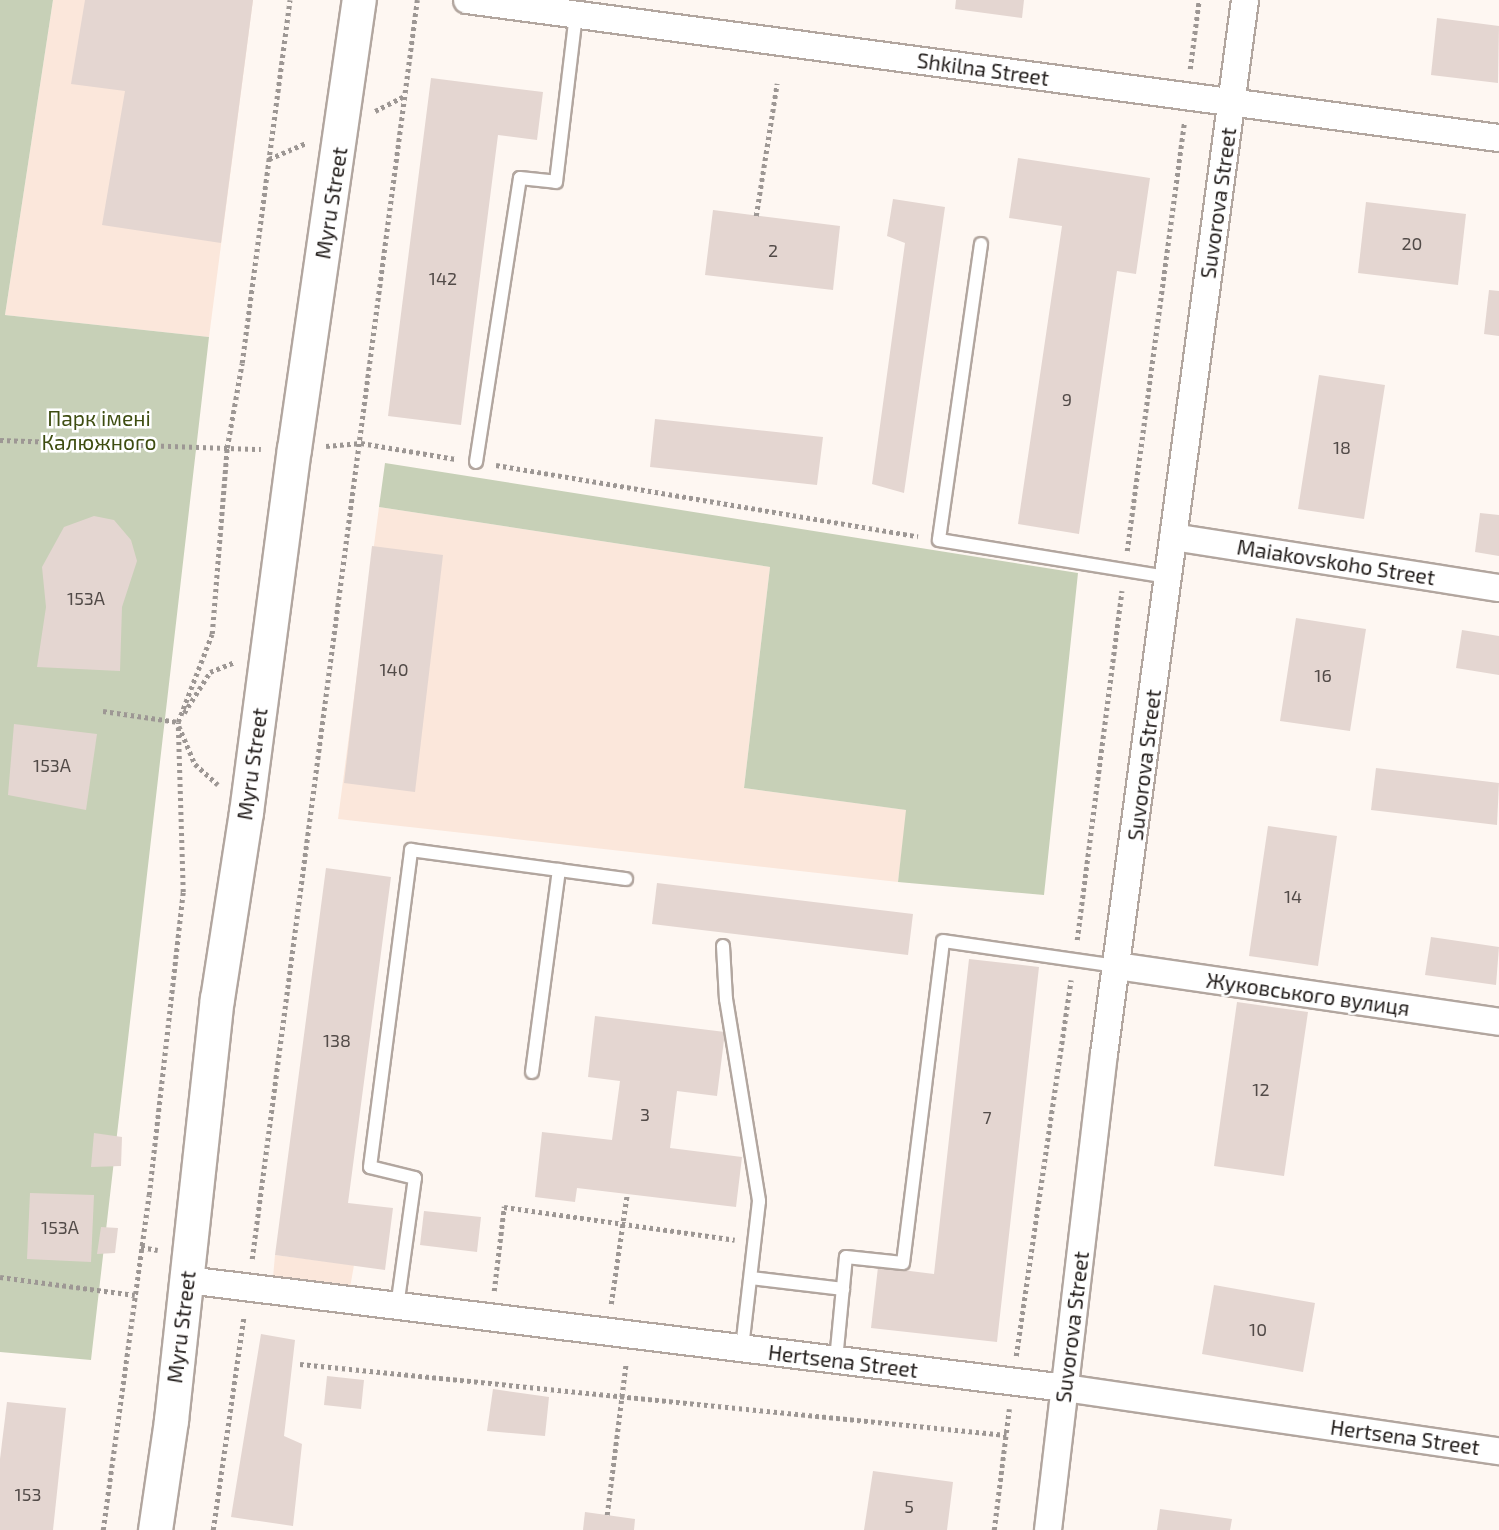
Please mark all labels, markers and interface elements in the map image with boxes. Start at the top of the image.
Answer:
street label: Shkilna Street [915,47,1051,91]
street label: Suvorova Street [1195,126,1241,280]
street label: Myru Street [310,145,352,261]
house number: 20 [1402,232,1422,254]
house number: 2 [768,239,778,261]
house number: 142 [429,267,457,289]
house number: 9 [1062,388,1072,410]
park label: Парк імені Калюжного [42,405,156,455]
house number: 18 [1333,436,1351,458]
street label: Maiakovskoho Street [1235,534,1437,590]
house number: 153А [67,587,105,609]
house number: 140 [379,658,409,680]
house number: 16 [1314,664,1332,686]
street label: Suvorova Street [1122,688,1166,842]
street label: Myru Street [232,706,272,822]
house number: 153А [33,754,71,776]
house number: 14 [1284,885,1302,907]
street label: Жуковського вулиця [1205,967,1411,1021]
house number: 138 [323,1029,351,1051]
house number: 12 [1252,1078,1270,1100]
house number: 3 [640,1103,650,1125]
house number: 7 [982,1106,992,1128]
house number: 153А [41,1216,79,1238]
street label: Suvorova Street [1050,1250,1094,1404]
street label: Myru Street [162,1269,200,1385]
house number: 10 [1249,1318,1267,1340]
street label: Hertsena Street [767,1339,919,1383]
street label: Hertsena Street [1329,1414,1481,1460]
house number: 153 [15,1483,41,1505]
house number: 5 [904,1495,914,1517]

